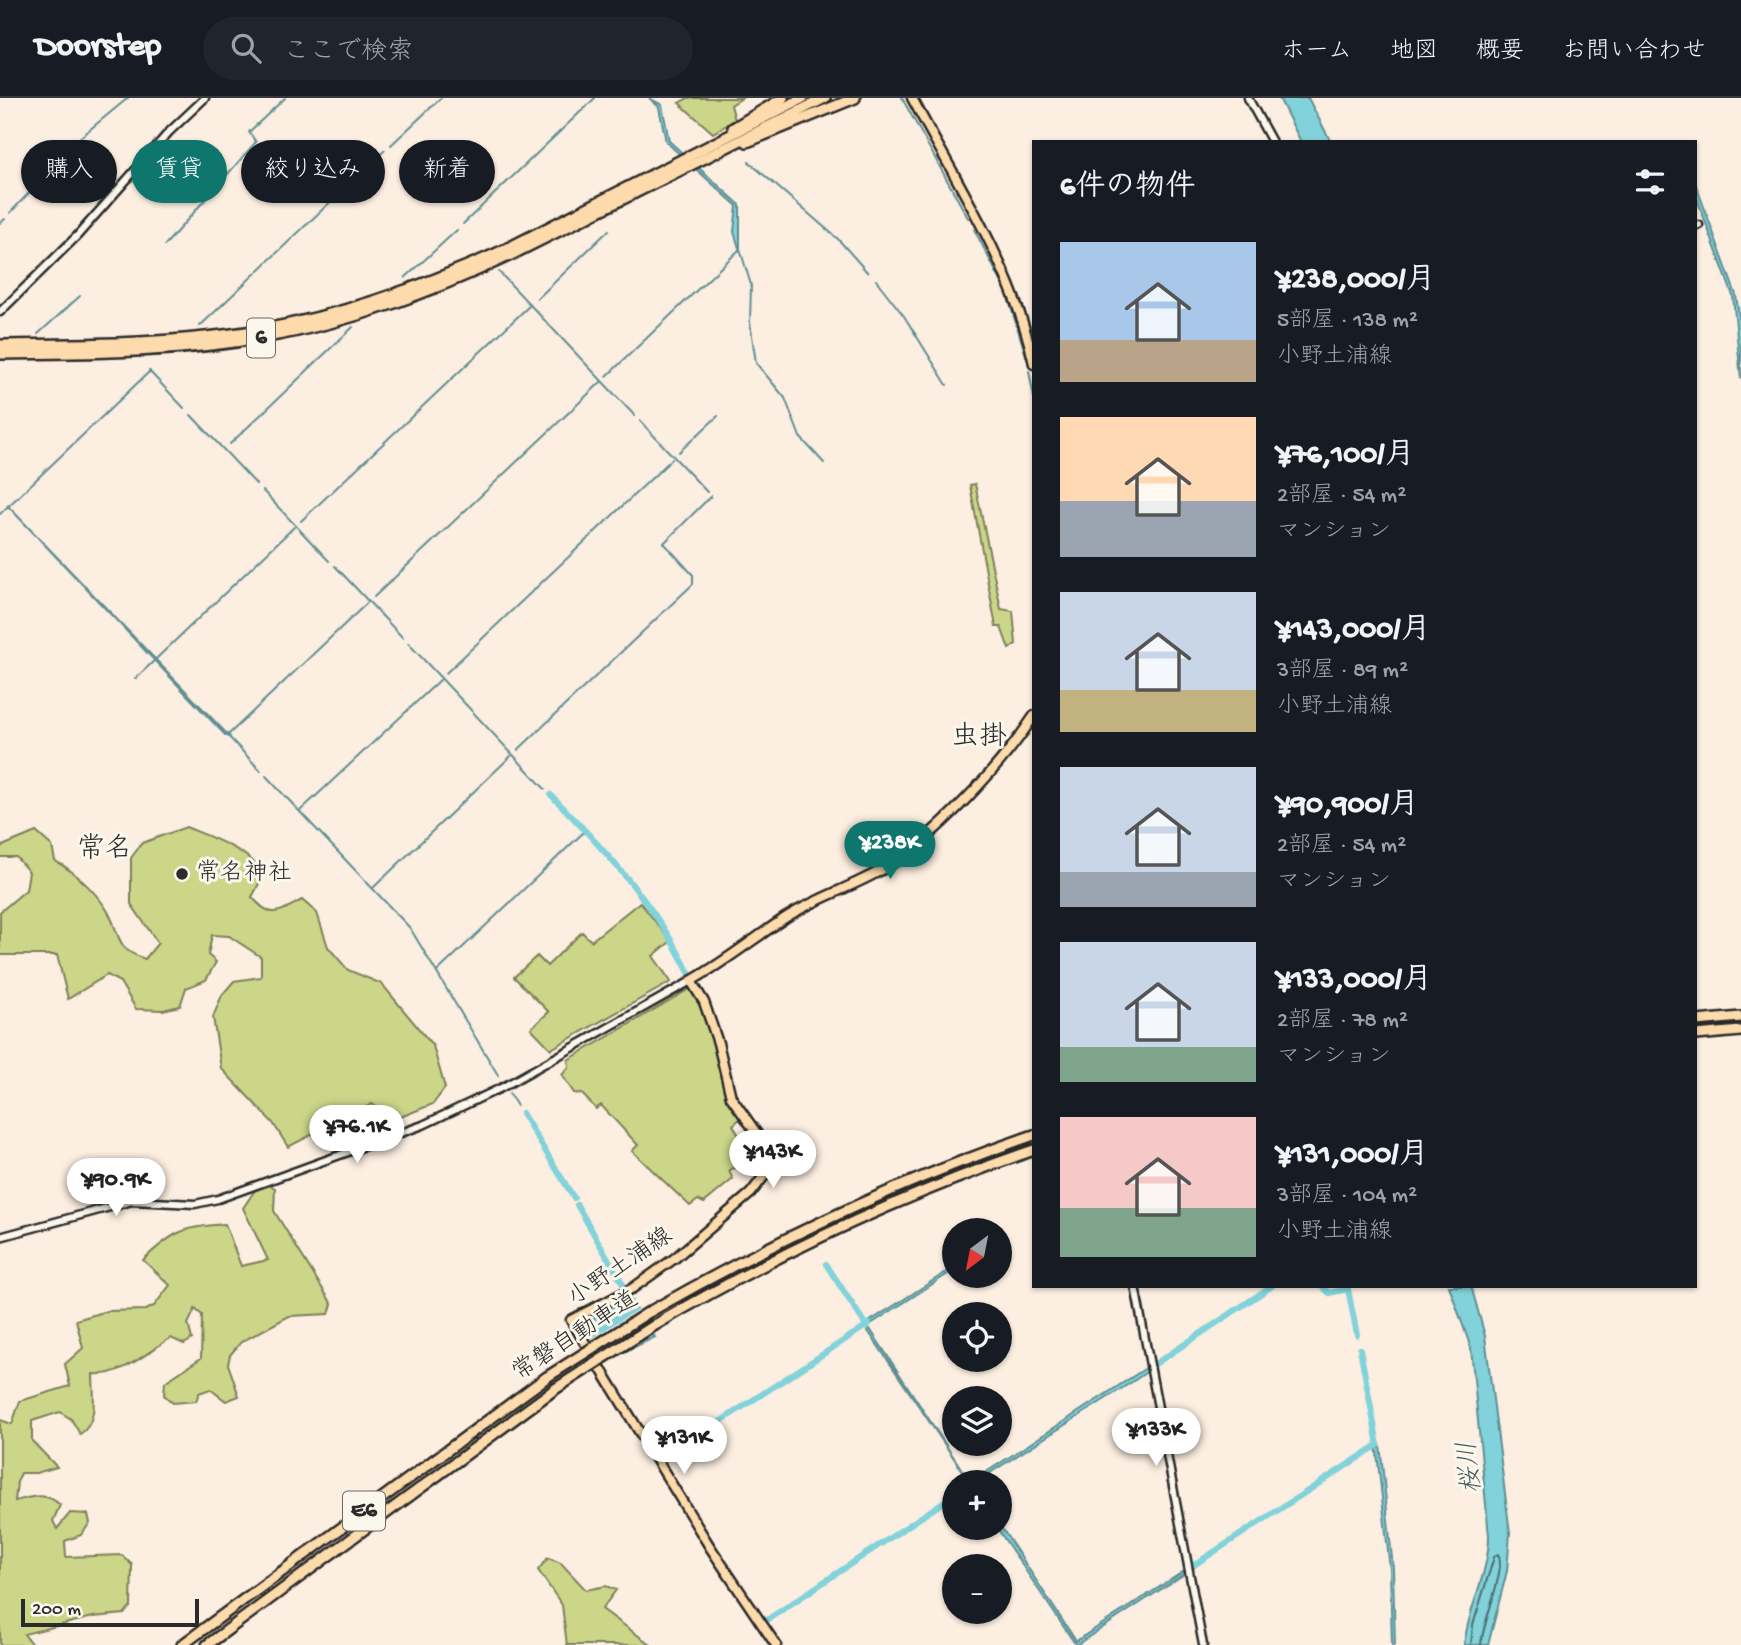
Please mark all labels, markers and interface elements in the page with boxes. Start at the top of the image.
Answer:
search box [203,17,693,80]
text: Doorstep [35,29,161,67]
icon: search [227,29,265,67]
text: ここで検索 [283,38,413,69]
text: ホーム [1281,38,1352,67]
text: 地図 [1390,38,1438,67]
text: 概要 [1476,38,1524,67]
text: お問い合わせ [1562,38,1706,67]
chip: 購入 [21,140,117,203]
chip: 賃貸 [131,140,227,203]
chip: 絞り込み [241,140,385,203]
chip: 新着 [399,140,495,203]
icon: filters [1631,163,1669,201]
text: 6件の物件 [1060,171,1195,206]
text: ¥238,000/月 [1277,264,1435,299]
icon: home [1116,270,1200,354]
text: 5部屋 · 138 m² [1277,308,1418,335]
road number: 6 [247,318,275,358]
text: 小野土浦線 [1277,344,1392,371]
text: ¥76,100/月 [1277,439,1415,474]
icon: home [1116,445,1200,529]
text: 2部屋 · 54 m² [1277,483,1406,510]
text: マンション [1277,519,1391,546]
text: ¥143,000/月 [1277,614,1431,649]
icon: home [1116,620,1200,704]
text: 3部屋 · 89 m² [1277,658,1408,685]
text: 小野土浦線 [1277,694,1392,721]
district label: 虫掛 [951,721,1007,755]
text: ¥90,900/月 [1277,789,1419,824]
icon: home [1116,795,1200,879]
pin: ¥238K [841,822,939,881]
text: ¥238K [860,830,920,857]
district label: 常名 [77,833,133,867]
text: 2部屋 · 54 m² [1277,833,1406,860]
place label: 常名神社 [196,859,292,889]
marker: 常名神社 [174,866,190,882]
text: マンション [1277,869,1391,896]
text: ¥133,000/月 [1277,964,1432,999]
icon: home [1116,970,1200,1054]
text: 2部屋 · 78 m² [1277,1008,1408,1035]
text: マンション [1277,1044,1391,1071]
pin: ¥76.1K [300,1105,414,1165]
text: ¥76.1K [325,1114,389,1141]
pin: ¥143K [724,1130,822,1190]
text: ¥143K [745,1139,801,1166]
text: ¥131,000/月 [1277,1139,1428,1174]
icon: home [1116,1145,1200,1229]
pin: ¥90.9K [59,1158,173,1218]
text: ¥90.9K [83,1167,149,1194]
text: 3部屋 · 104 m² [1277,1183,1417,1210]
north arrow [942,1218,1012,1288]
map controls [942,1218,1012,1624]
text: 小野土浦線 [1277,1219,1392,1246]
street label: 小野土浦線 [563,1222,679,1314]
street label: 常磐自動車道 [507,1285,644,1388]
button: locate [942,1302,1012,1372]
button: layers [942,1386,1012,1456]
pin: ¥133K [1107,1408,1205,1468]
pin: ¥131K [635,1416,733,1476]
text: ¥133K [1128,1417,1184,1444]
text: ¥131K [657,1425,711,1452]
water label: 桜川 [1453,1440,1490,1495]
button: + [942,1470,1012,1540]
road number: E6 [343,1492,385,1530]
button: − [942,1554,1012,1624]
scale bar [21,1596,200,1628]
text: 200 m [32,1599,81,1622]

